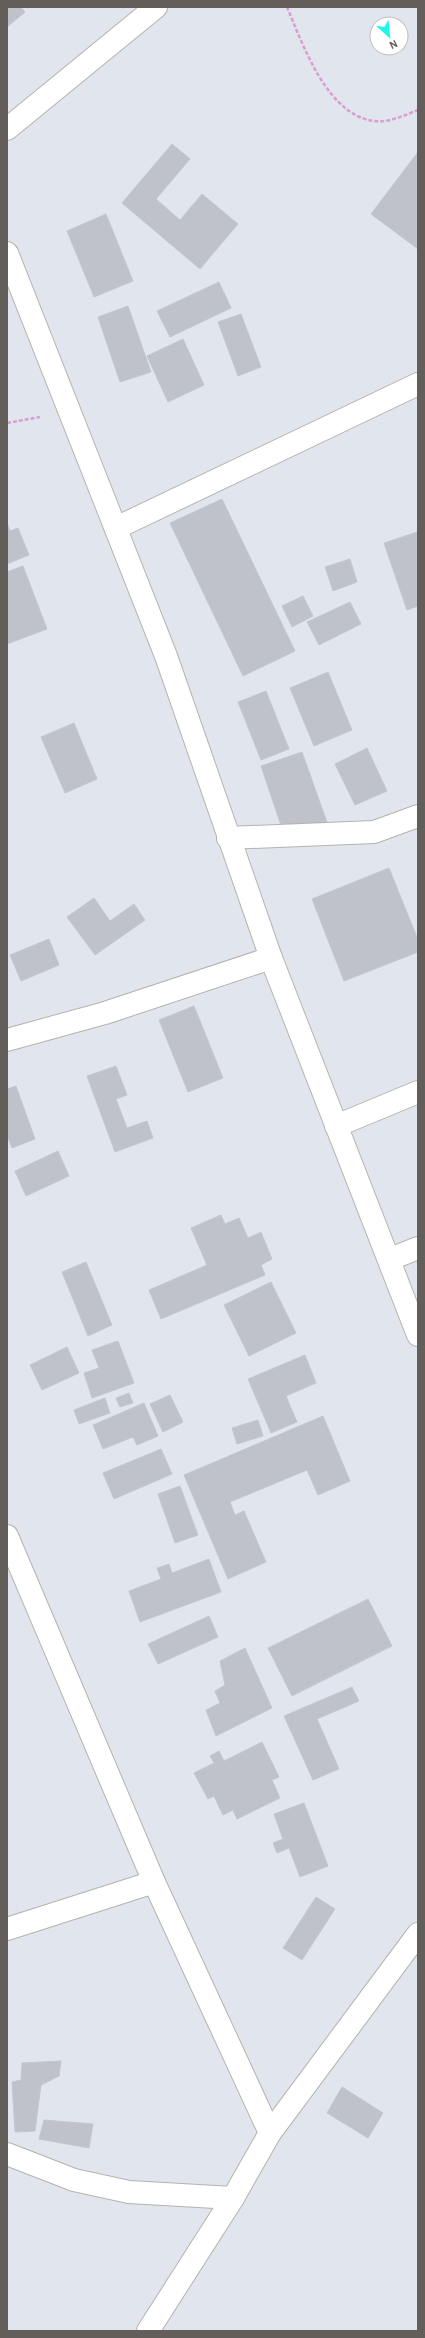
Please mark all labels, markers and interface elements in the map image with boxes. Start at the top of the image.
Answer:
north arrow [369,16,409,56]
text: N [387,38,399,51]

